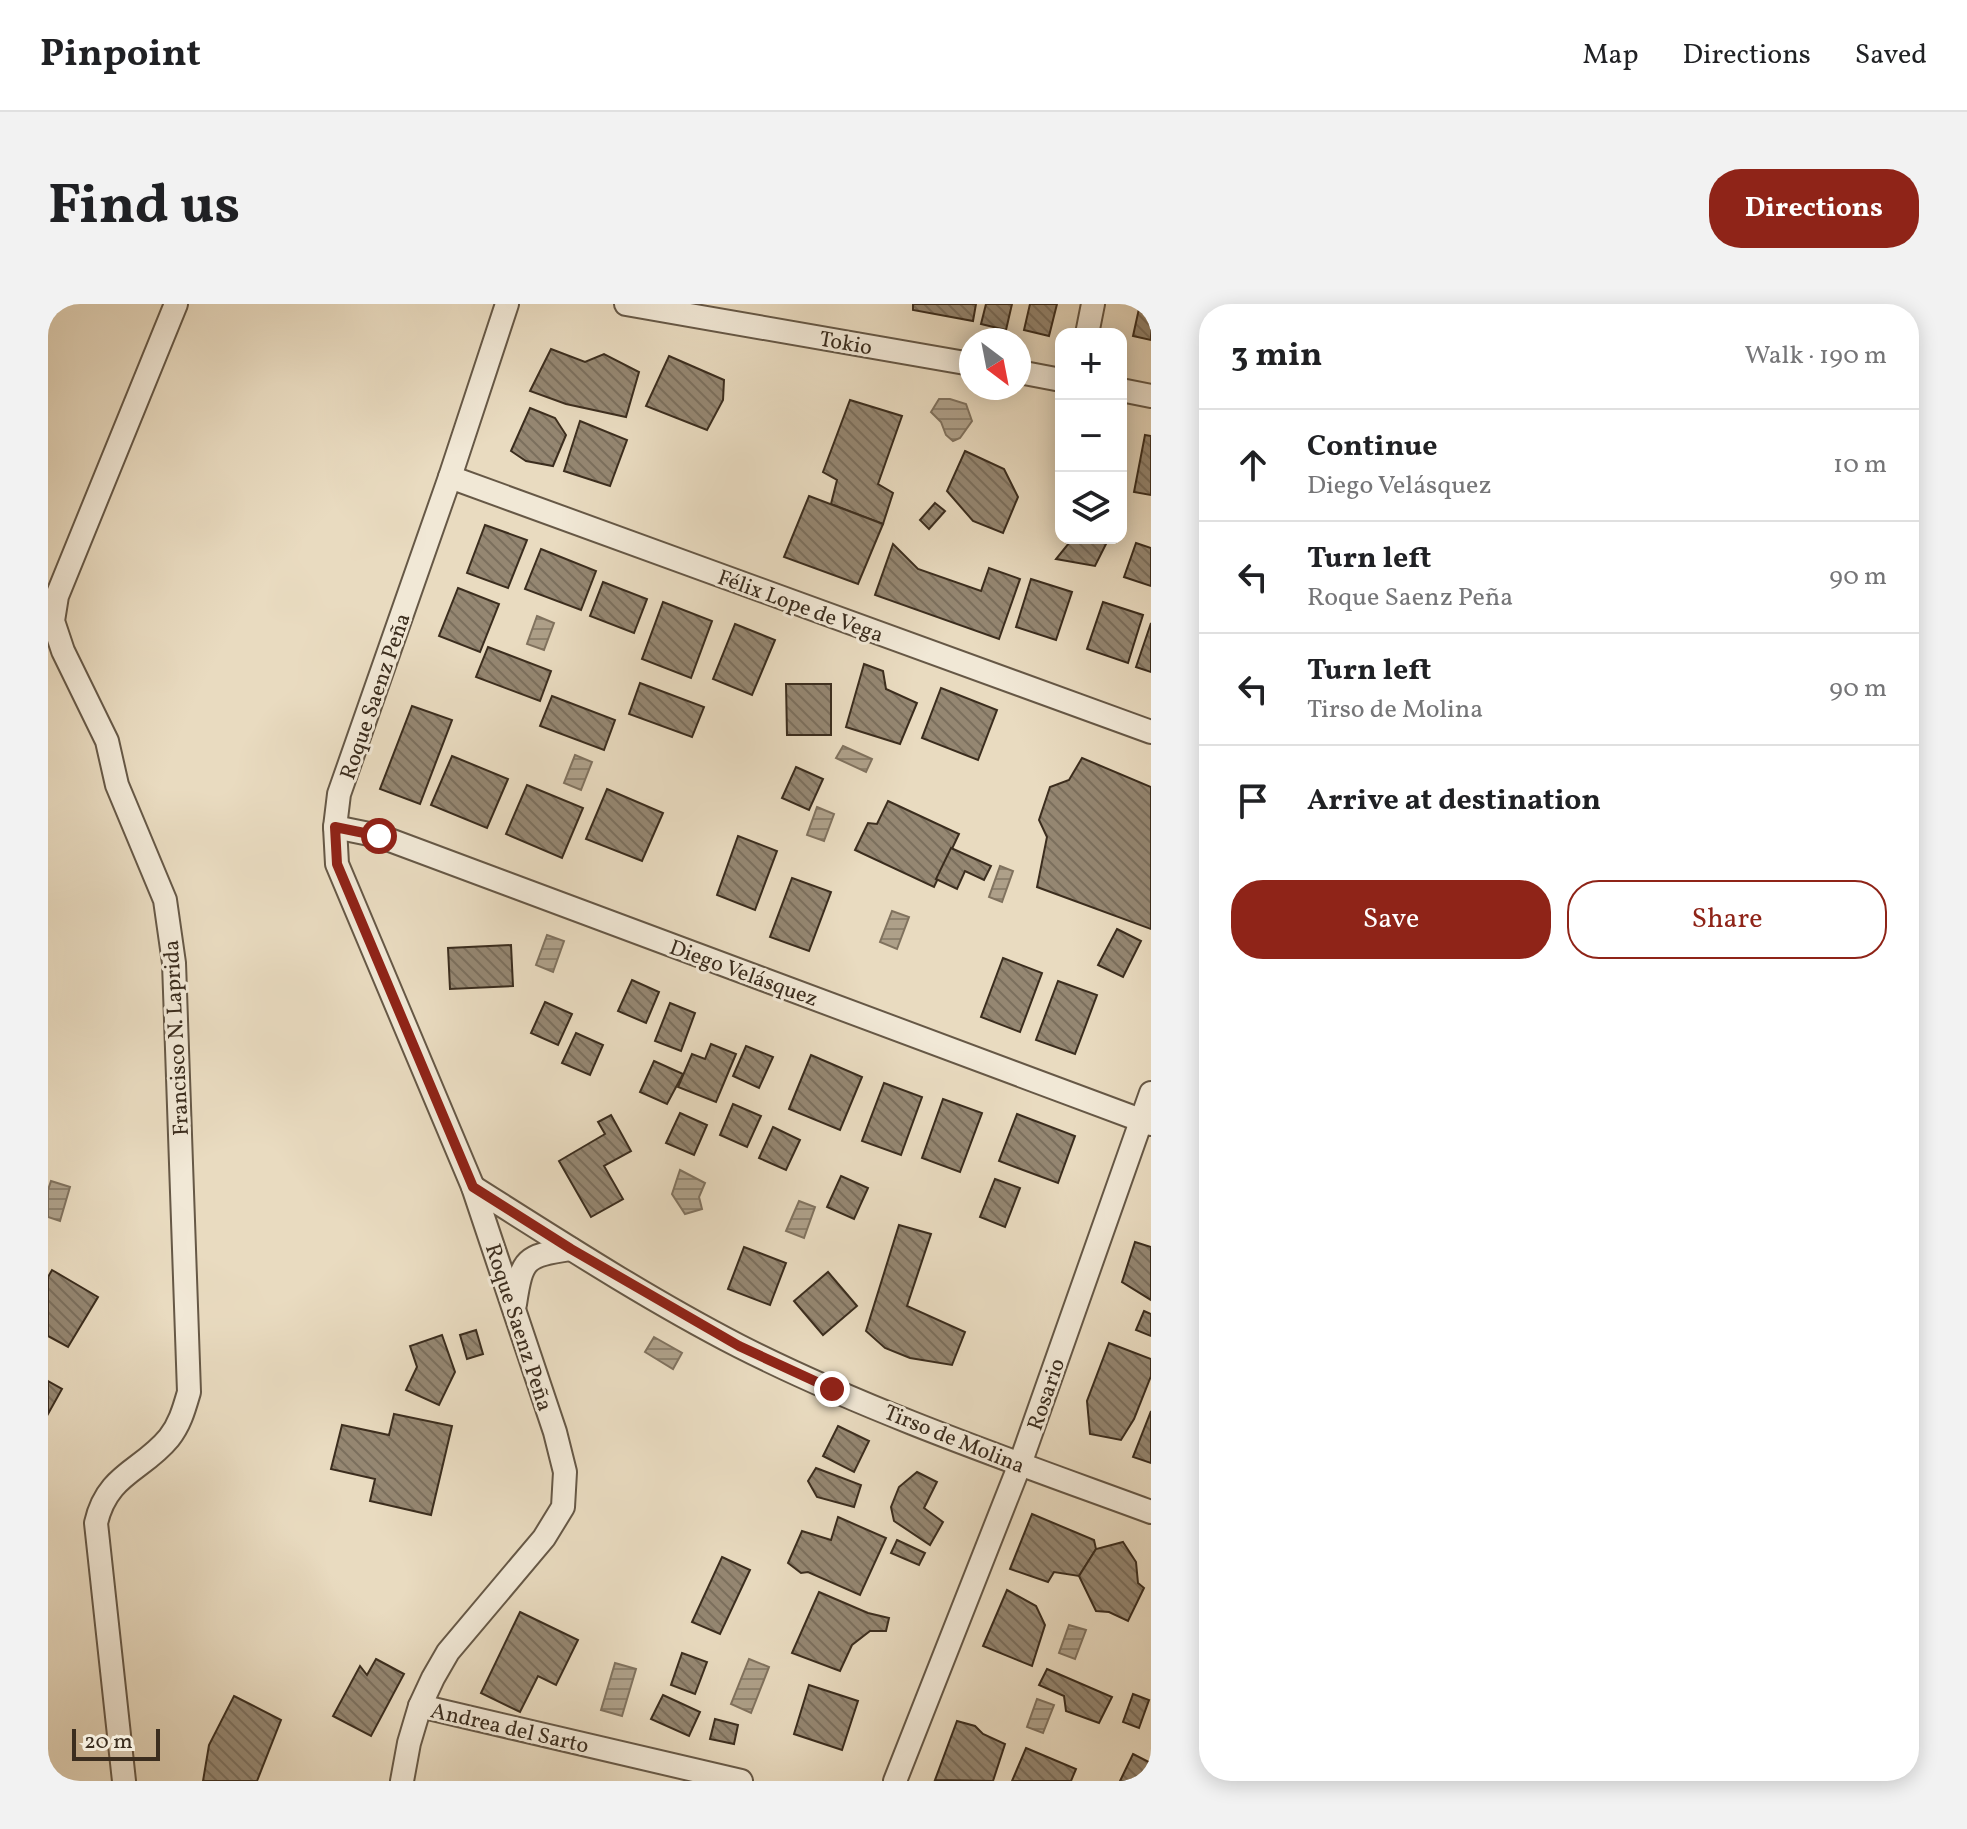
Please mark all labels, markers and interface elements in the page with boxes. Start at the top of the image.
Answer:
text: Pinpoint [40,29,201,82]
text: Map [1583,36,1639,75]
text: Directions [1683,36,1811,75]
text: Saved [1855,36,1927,75]
text: Find us [48,169,240,247]
button: Directions [1709,169,1919,248]
street label: Tokio [817,325,874,364]
north arrow [959,328,1031,400]
map controls [1055,328,1127,544]
button: + [1055,328,1127,400]
text: 3 min [1231,333,1322,380]
text: Walk · 190 m [1744,338,1887,374]
button: − [1055,400,1127,472]
text: Continue [1307,426,1438,468]
icon: ahead [1231,443,1275,487]
text: 10 m [1833,447,1887,483]
text: Diego Velásquez [1307,468,1491,504]
button: layers [1055,472,1127,544]
text: Turn left [1307,538,1431,580]
icon: left [1231,555,1275,599]
text: 90 m [1829,559,1887,595]
street label: Félix Lope de Vega [713,563,887,652]
text: Roque Saenz Peña [1307,580,1513,616]
street label: Roque Saenz Peña [333,609,419,784]
text: Turn left [1307,650,1431,692]
icon: left [1231,667,1275,711]
text: 90 m [1829,671,1887,707]
text: Tirso de Molina [1307,692,1483,728]
icon: arrive [1231,779,1275,823]
text: Arrive at destination [1307,780,1601,822]
route start [361,818,397,854]
button: Save [1231,880,1551,959]
button: Share [1567,880,1887,959]
street label: Diego Velásquez [665,933,822,1016]
street label: Francisco N. Laprida [157,939,198,1137]
street label: Roque Saenz Peña [476,1240,559,1416]
street label: Rosario [1021,1355,1074,1435]
route end [814,1371,850,1407]
street label: Tirso de Molina [879,1398,1029,1483]
street label: Andrea del Sarto [427,1696,592,1763]
scale bar [72,1725,160,1761]
text: 20 m [84,1727,133,1758]

